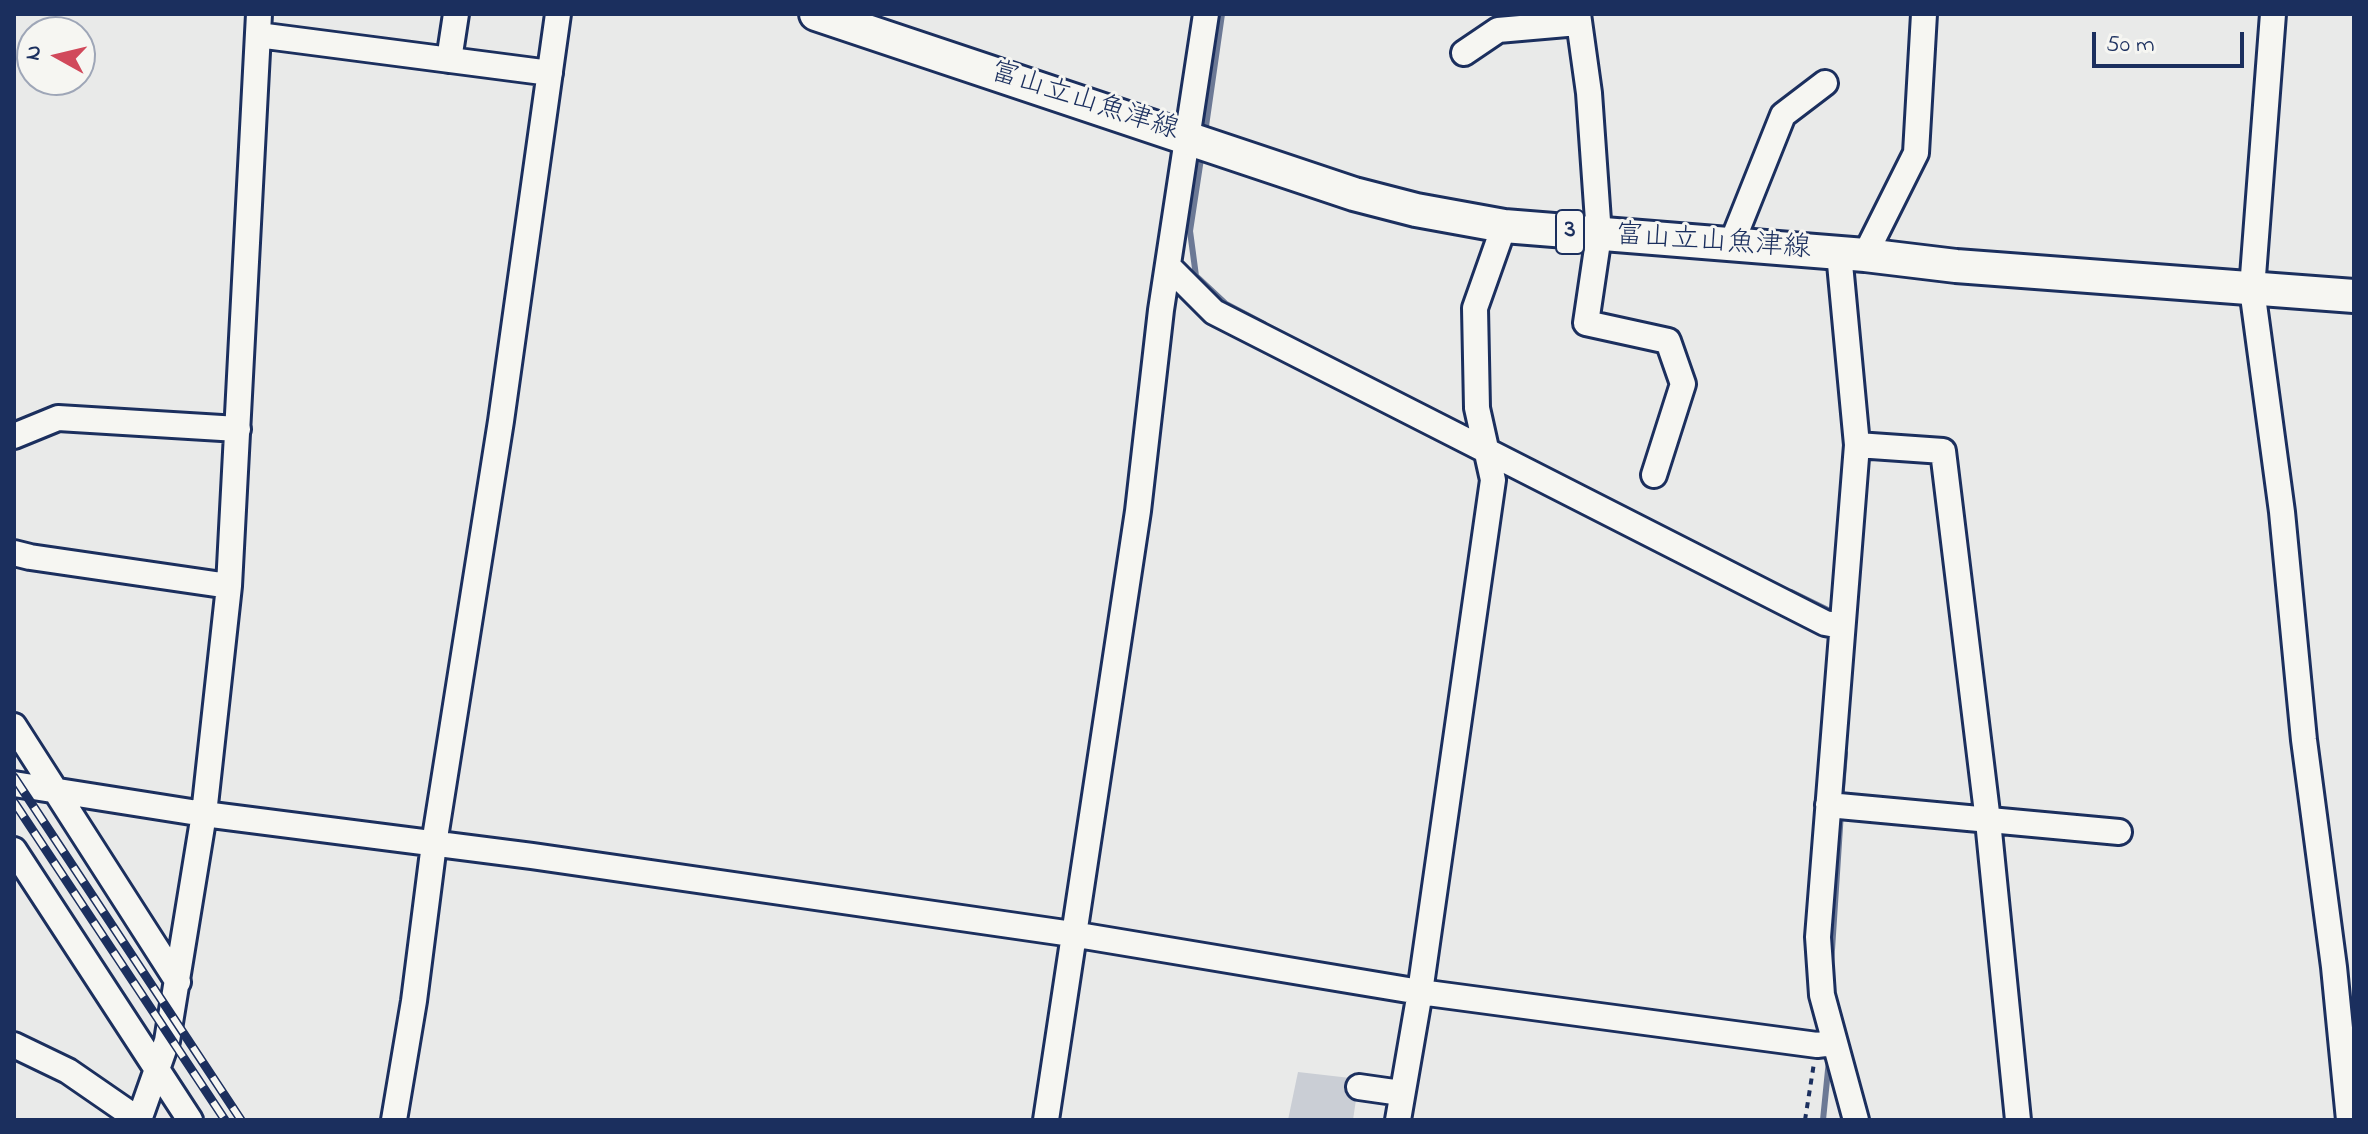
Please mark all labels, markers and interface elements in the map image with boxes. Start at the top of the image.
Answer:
north arrow [16,16,96,96]
scale bar [2096,16,2248,66]
text: 50 m [2106,28,2155,63]
text: N [17,43,51,63]
street label: 富山立山魚津線 [986,57,1182,149]
road number: 3 [1556,210,1584,254]
street label: 富山立山魚津線 [1614,220,1812,268]

